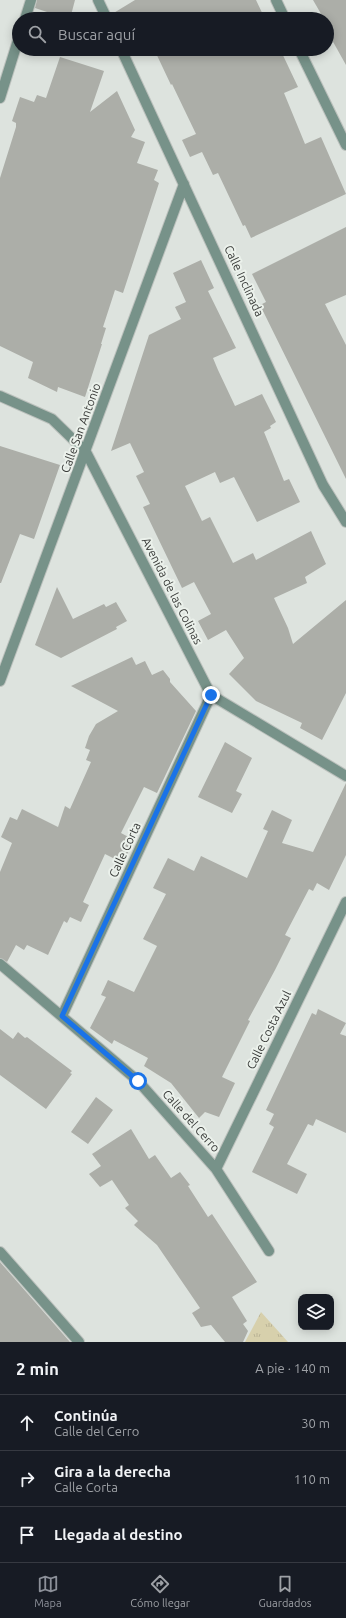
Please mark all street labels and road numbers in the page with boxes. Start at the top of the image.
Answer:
street label: Calle Inclinada [222,243,267,318]
street label: Calle San Antonio [58,381,103,474]
street label: Avenida de las Colinas [140,535,205,646]
street label: Calle Corta [106,820,143,879]
street label: Calle Costa Azul [244,988,293,1071]
street label: Calle del Cerro [160,1087,223,1154]

